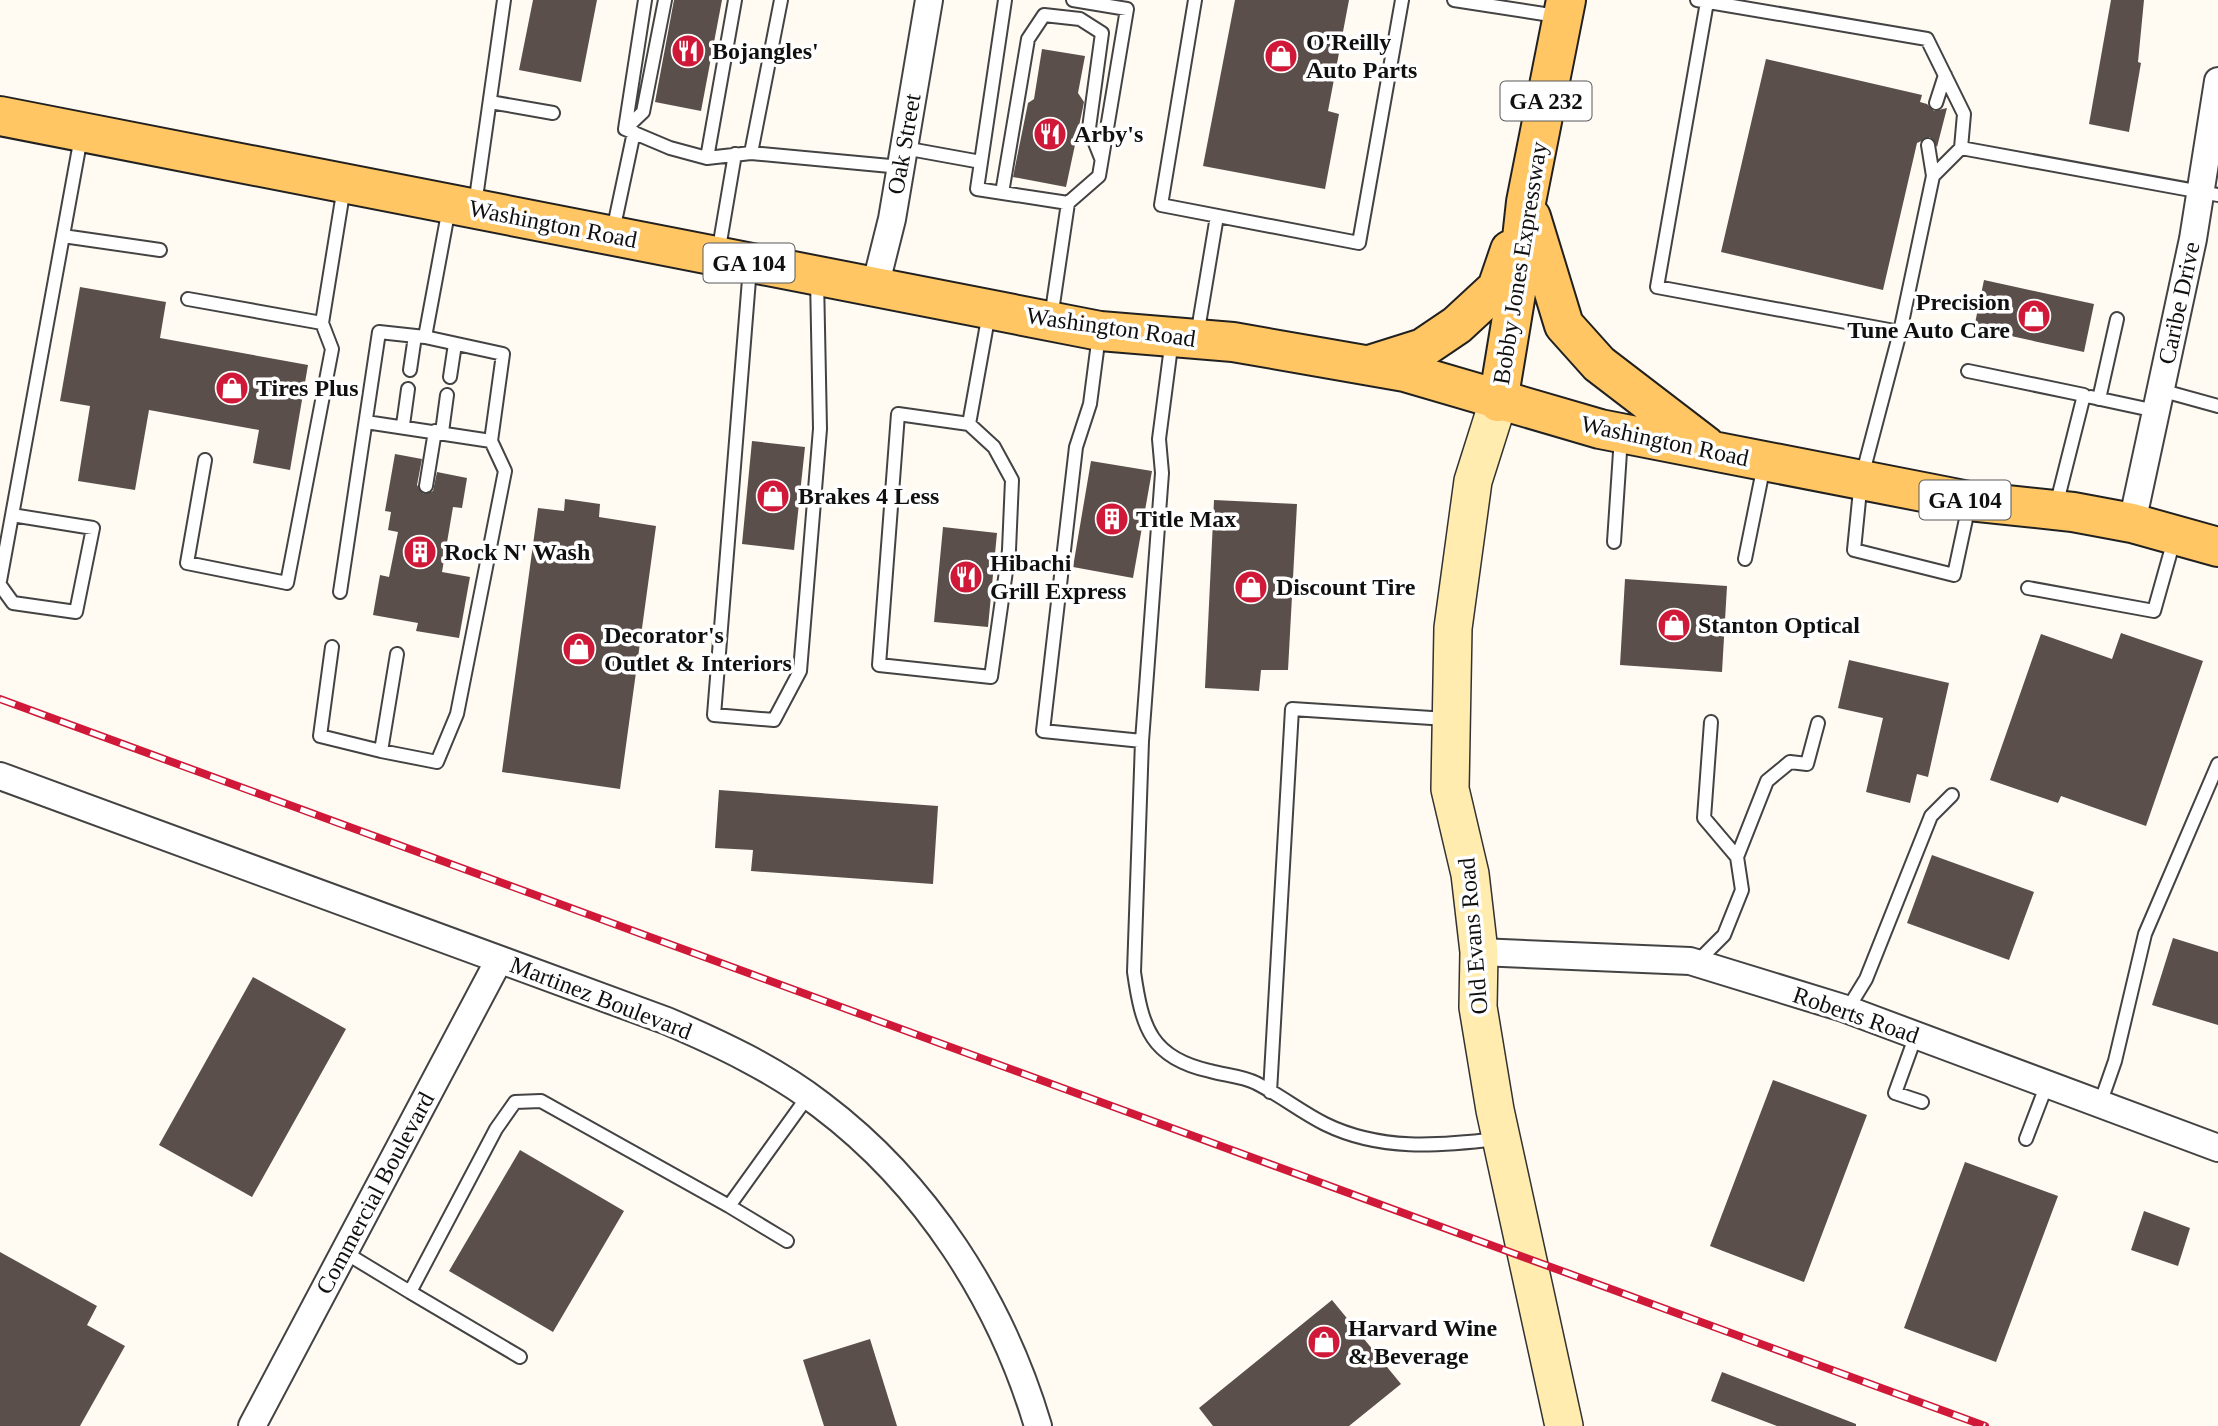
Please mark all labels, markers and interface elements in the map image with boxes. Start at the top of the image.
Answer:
place label: O'Reilly Auto Parts [1306,29,1417,83]
restaurant icon: Bojangles' [669,32,707,70]
shop icon: O'Reilly Auto Parts [1262,37,1300,75]
place label: Bojangles' [712,38,819,64]
road number: GA 232 [1500,82,1592,120]
street label: Oak Street [882,91,926,196]
restaurant icon: Arby's [1031,115,1069,153]
place label: Arby's [1074,121,1143,147]
street label: Bobby Jones Expressway [1488,140,1552,386]
street label: Washington Road [467,195,639,253]
street label: Caribe Drive [2153,239,2205,367]
road number: GA 104 [704,244,794,282]
place label: Precision Tune Auto Care [1847,289,2010,343]
shop icon: Precision Tune Auto Care [2015,297,2053,335]
street label: Washington Road [1025,302,1197,352]
shop icon: Tires Plus [213,369,251,407]
place label: Tires Plus [256,375,358,401]
street label: Washington Road [1579,411,1751,471]
shop icon: Brakes 4 Less [754,477,792,515]
road number: GA 104 [1920,480,2010,520]
place label: Brakes 4 Less [798,483,939,509]
building icon: Title Max [1093,500,1131,538]
place label: Title Max [1136,506,1236,532]
building icon: Rock N' Wash [401,533,439,571]
place label: Rock N' Wash [444,539,590,565]
place label: Hibachi Grill Express [990,550,1126,604]
restaurant icon: Hibachi Grill Express [947,558,985,596]
shop icon: Discount Tire [1232,568,1270,606]
place label: Discount Tire [1276,574,1416,600]
shop icon: Stanton Optical [1655,606,1693,644]
place label: Stanton Optical [1698,612,1860,638]
place label: Decorator's Outlet & Interiors [604,622,792,676]
shop icon: Decorator's Outlet & Interiors [560,630,598,668]
street label: Old Evans Road [1453,857,1493,1015]
street label: Martinez Boulevard [506,951,696,1045]
street label: Roberts Road [1790,981,1922,1049]
street label: Commercial Boulevard [311,1088,439,1298]
place label: Harvard Wine & Beverage [1348,1315,1497,1369]
shop icon: Harvard Wine & Beverage [1305,1323,1343,1361]

